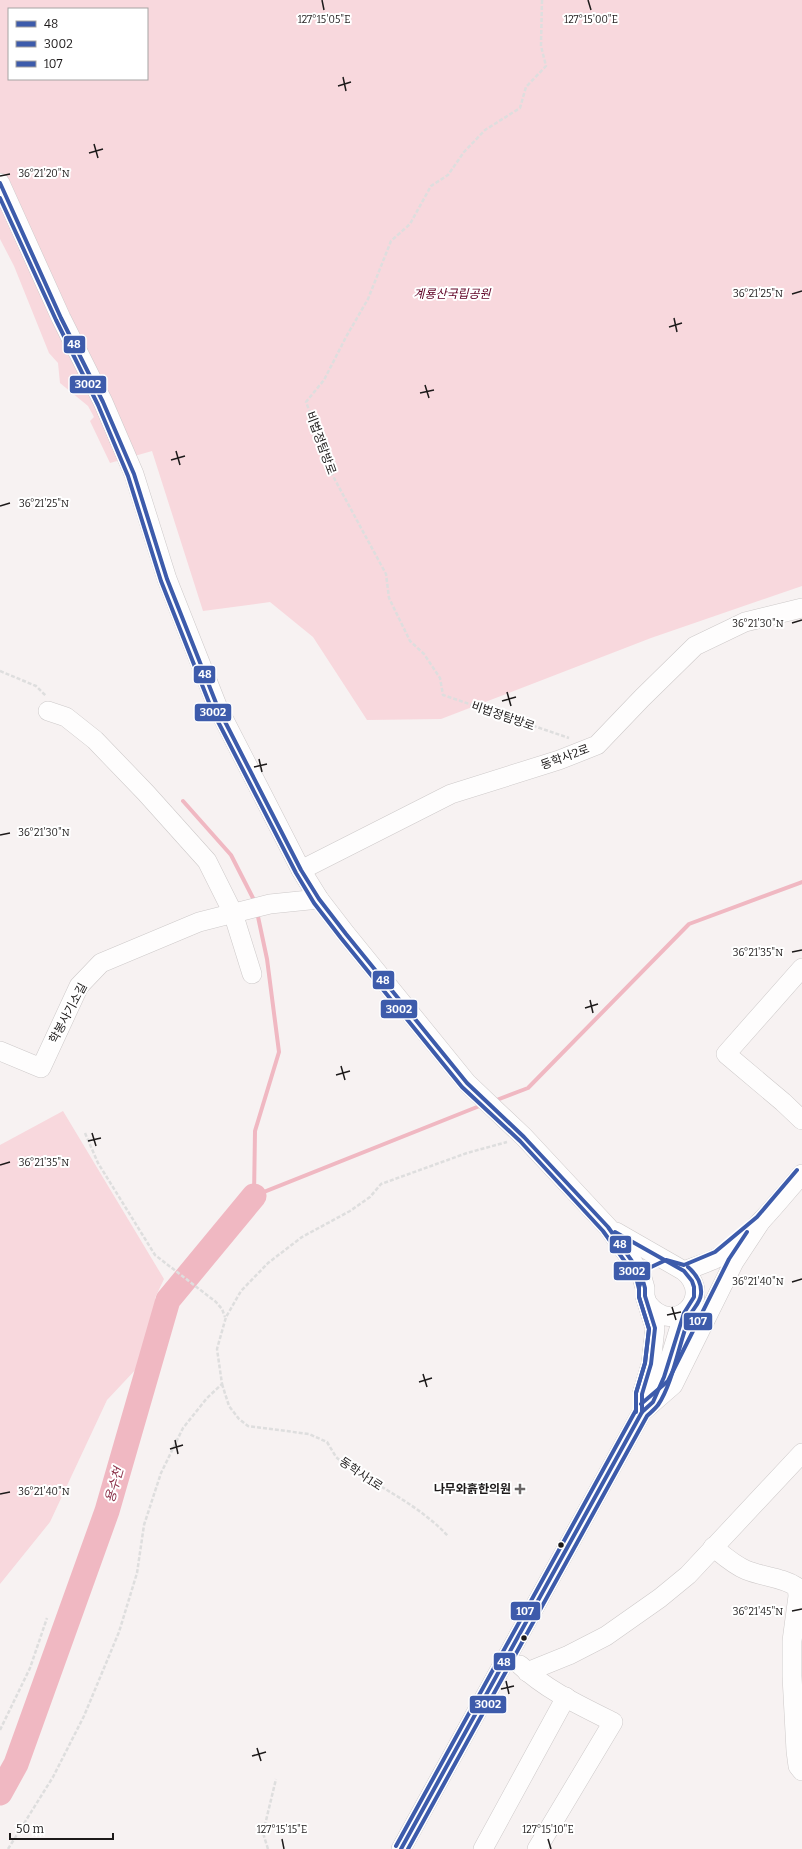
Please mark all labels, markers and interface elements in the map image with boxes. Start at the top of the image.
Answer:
legend [8,8,148,80]
text: 127°15'05"E [298,14,350,26]
text: 127°15'00"E [564,14,618,26]
text: 48 [44,17,58,31]
text: 3002 [44,37,73,51]
text: 107 [44,57,63,71]
text: 36°21'20"N [18,168,70,180]
park label: 계룡산국립공원 [413,287,492,301]
text: 36°21'25"N [733,288,783,300]
line badge: 48 [63,335,86,354]
text: 48 [67,338,81,351]
line badge: 3002 [69,375,107,394]
text: 3002 [75,378,101,391]
street label: 비법정탐방로 [303,409,339,477]
text: 36°21'25"N [19,498,69,510]
text: 36°21'30"N [732,618,784,630]
line badge: 48 [193,665,216,684]
text: 48 [198,668,212,681]
street label: 비법정탐방로 [469,699,537,733]
line badge: 3002 [194,703,232,722]
text: 3002 [200,706,226,719]
street label: 동학사2로 [539,742,591,772]
text: 36°21'30"N [18,827,70,839]
text: 36°21'35"N [733,947,783,959]
line badge: 48 [372,970,395,990]
text: 48 [376,974,390,987]
street label: 학봉사기소길 [46,980,90,1046]
line badge: 3002 [380,999,418,1019]
text: 3002 [386,1003,412,1016]
text: 36°21'35"N [19,1157,69,1169]
line badge: 48 [609,1235,632,1254]
text: 48 [613,1238,627,1251]
line badge: 3002 [613,1261,651,1281]
text: 3002 [619,1265,645,1278]
text: 36°21'40"N [732,1276,784,1288]
line badge: 107 [683,1312,713,1331]
text: 107 [689,1315,707,1328]
street label: 동학사1로 [337,1454,385,1494]
water label: 용수천 [102,1465,126,1504]
place label: 나무와흙한의원 [434,1482,511,1496]
marker: 나무와흙한의원 [514,1483,526,1495]
text: 36°21'40"N [18,1486,70,1498]
unlabelled marker [556,1540,566,1550]
line badge: 107 [510,1601,541,1621]
text: 107 [516,1605,534,1618]
text: 36°21'45"N [733,1606,783,1618]
unlabelled marker [519,1633,529,1643]
line badge: 48 [493,1652,516,1671]
text: 48 [497,1656,511,1669]
line badge: 3002 [469,1695,507,1714]
text: 3002 [475,1698,501,1711]
scale bar [10,1815,113,1841]
text: 50 m [16,1822,45,1836]
text: 127°15'15"E [257,1824,307,1836]
text: 127°15'10"E [522,1824,574,1836]

